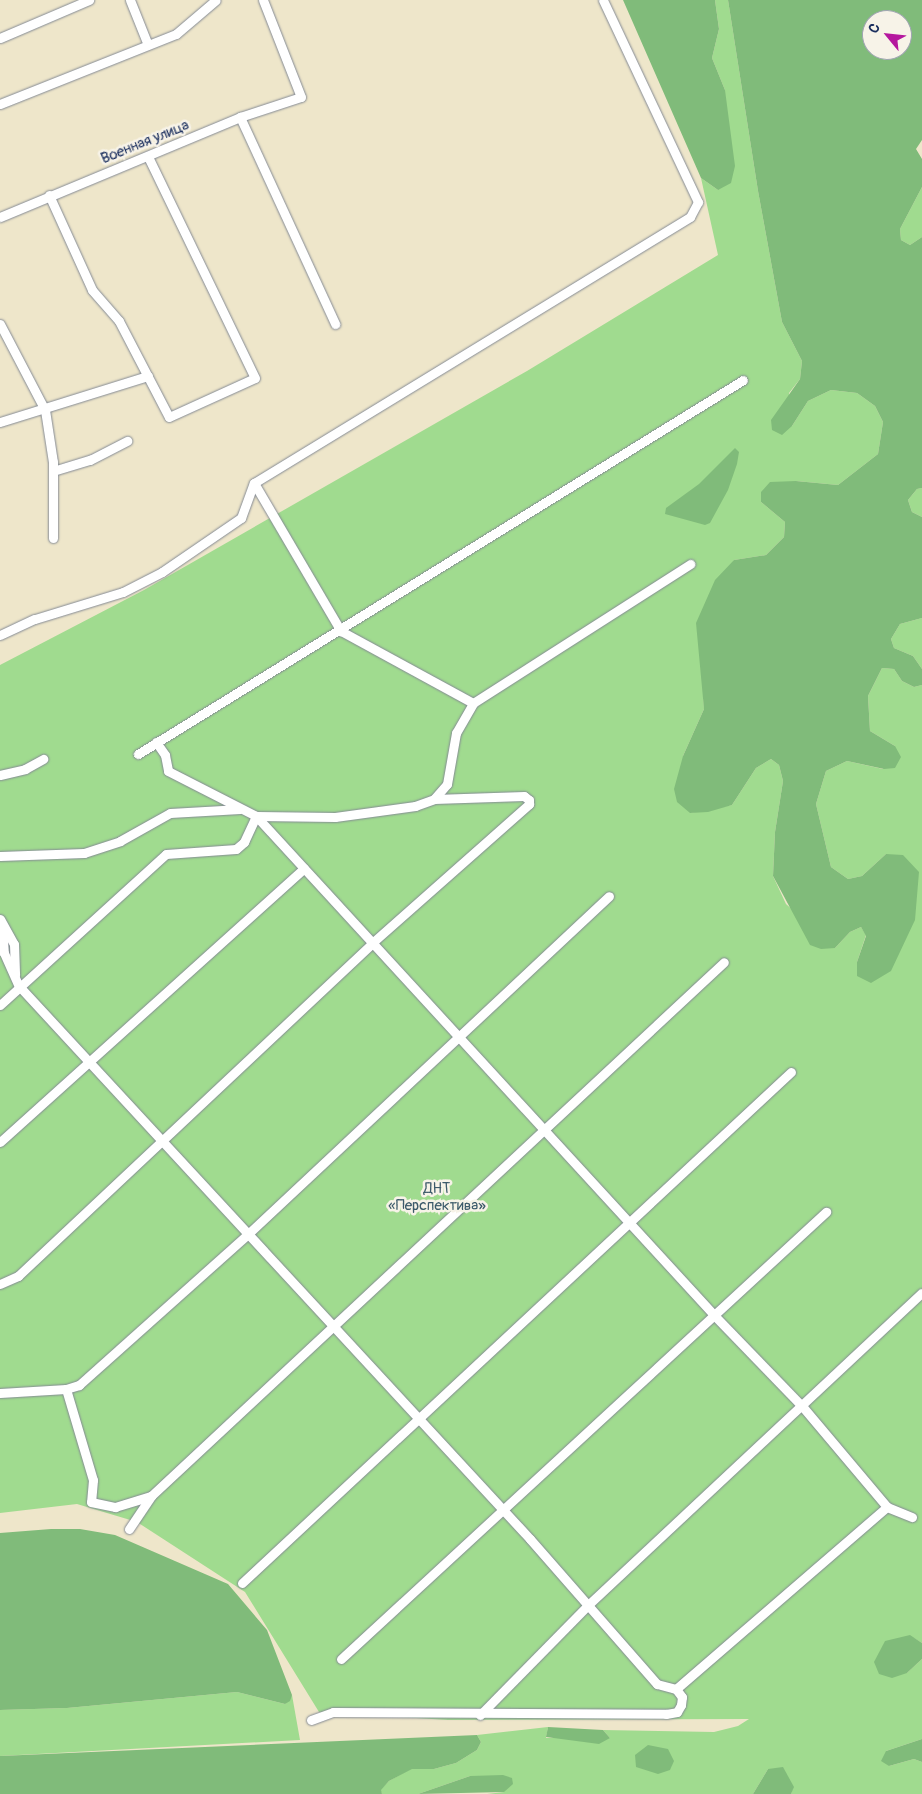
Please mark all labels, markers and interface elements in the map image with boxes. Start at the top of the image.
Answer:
north arrow [862,10,912,60]
text: С [865,20,884,36]
street label: Военная улица [98,116,192,168]
park label: ДНТ «Перспектива» [388,1179,486,1214]

